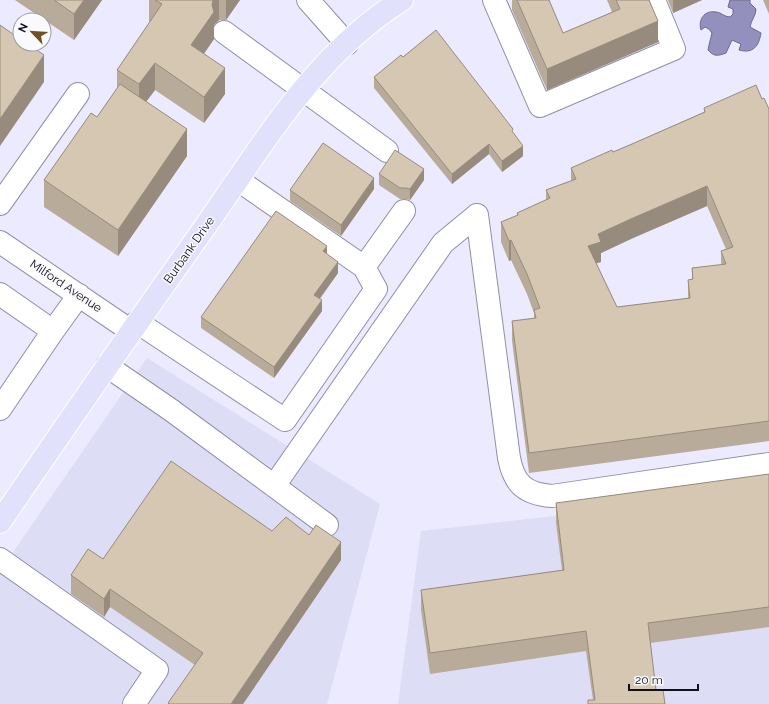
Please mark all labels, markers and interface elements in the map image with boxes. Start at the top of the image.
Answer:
north arrow [12,12,52,52]
text: N [16,21,31,35]
street label: Burbank Drive [161,214,217,286]
street label: Milford Avenue [27,257,105,315]
scale bar [629,666,698,692]
text: 20 m [635,673,663,687]

